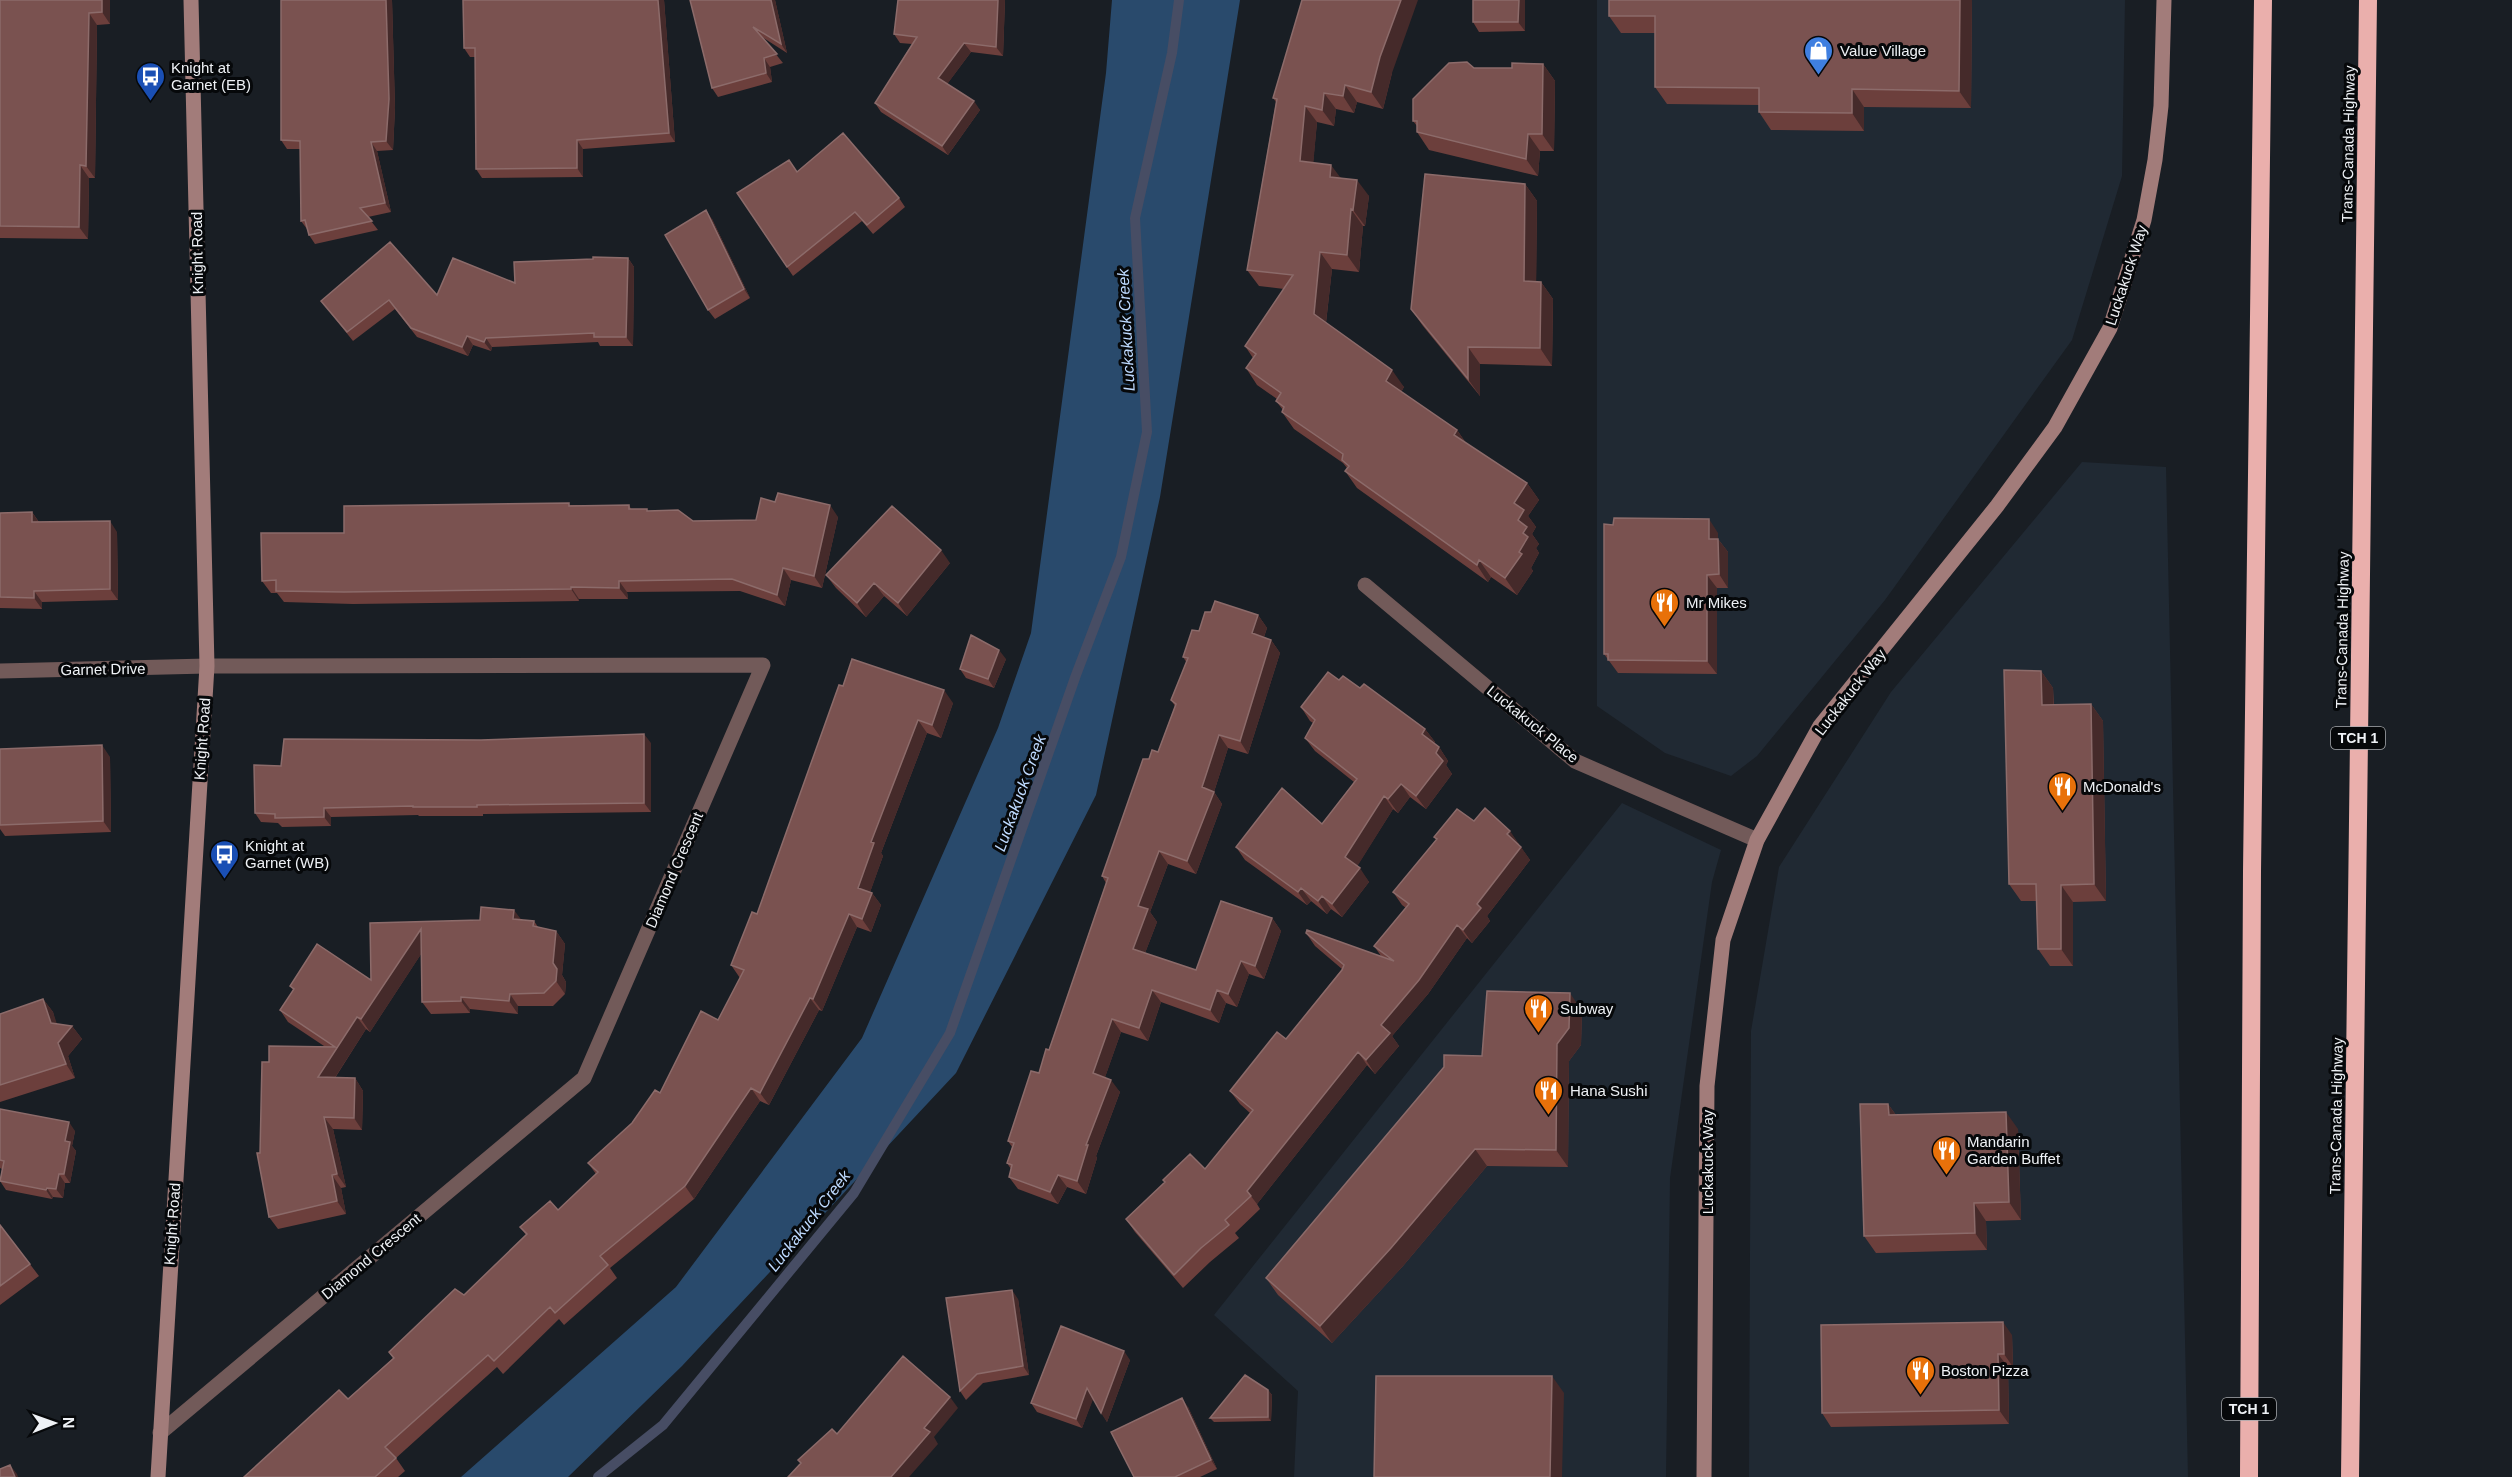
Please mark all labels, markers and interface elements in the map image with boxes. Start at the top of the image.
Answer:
shop icon: Value Village [1803,34,1835,76]
place label: Value Village [1840,42,1926,59]
place label: Knight at Garnet (EB) [171,59,251,93]
bus stop icon: Knight at Garnet (EB) [134,60,166,102]
street label: Trans-Canada Highway [2338,65,2358,223]
street label: Knight Road [188,212,206,294]
street label: Luckakuck Way [2102,222,2150,327]
water label: Luckakuck Creek [1114,267,1138,392]
street label: Trans-Canada Highway [2332,551,2352,709]
restaurant icon: Mr Mikes [1649,586,1681,628]
place label: Mr Mikes [1686,594,1747,611]
street label: Luckakuck Way [1811,645,1889,738]
street label: Garnet Drive [60,660,146,678]
street label: Luckakuck Place [1484,682,1582,766]
street label: Knight Road [191,697,213,781]
road number: TCH 1 [2331,727,2385,749]
water label: Luckakuck Creek [991,731,1049,854]
restaurant icon: McDonald's [2046,770,2078,812]
place label: McDonald's [2083,778,2161,795]
street label: Diamond Crescent [642,809,706,930]
place label: Knight at Garnet (WB) [245,837,329,871]
bus stop icon: Knight at Garnet (WB) [208,838,240,880]
restaurant icon: Subway [1523,992,1555,1034]
place label: Subway [1560,1000,1614,1017]
street label: Trans-Canada Highway [2326,1037,2346,1195]
restaurant icon: Hana Sushi [1533,1074,1565,1116]
place label: Hana Sushi [1570,1082,1648,1099]
street label: Luckakuck Way [1699,1109,1716,1214]
place label: Mandarin Garden Buffet [1967,1133,2061,1167]
restaurant icon: Mandarin Garden Buffet [1930,1134,1962,1176]
water label: Luckakuck Creek [765,1167,854,1275]
street label: Knight Road [161,1182,183,1266]
street label: Diamond Crescent [318,1209,425,1302]
restaurant icon: Boston Pizza [1904,1354,1936,1396]
place label: Boston Pizza [1941,1362,2029,1379]
north arrow [24,1393,84,1453]
road number: TCH 1 [2222,1398,2276,1420]
text: N [60,1417,77,1429]

